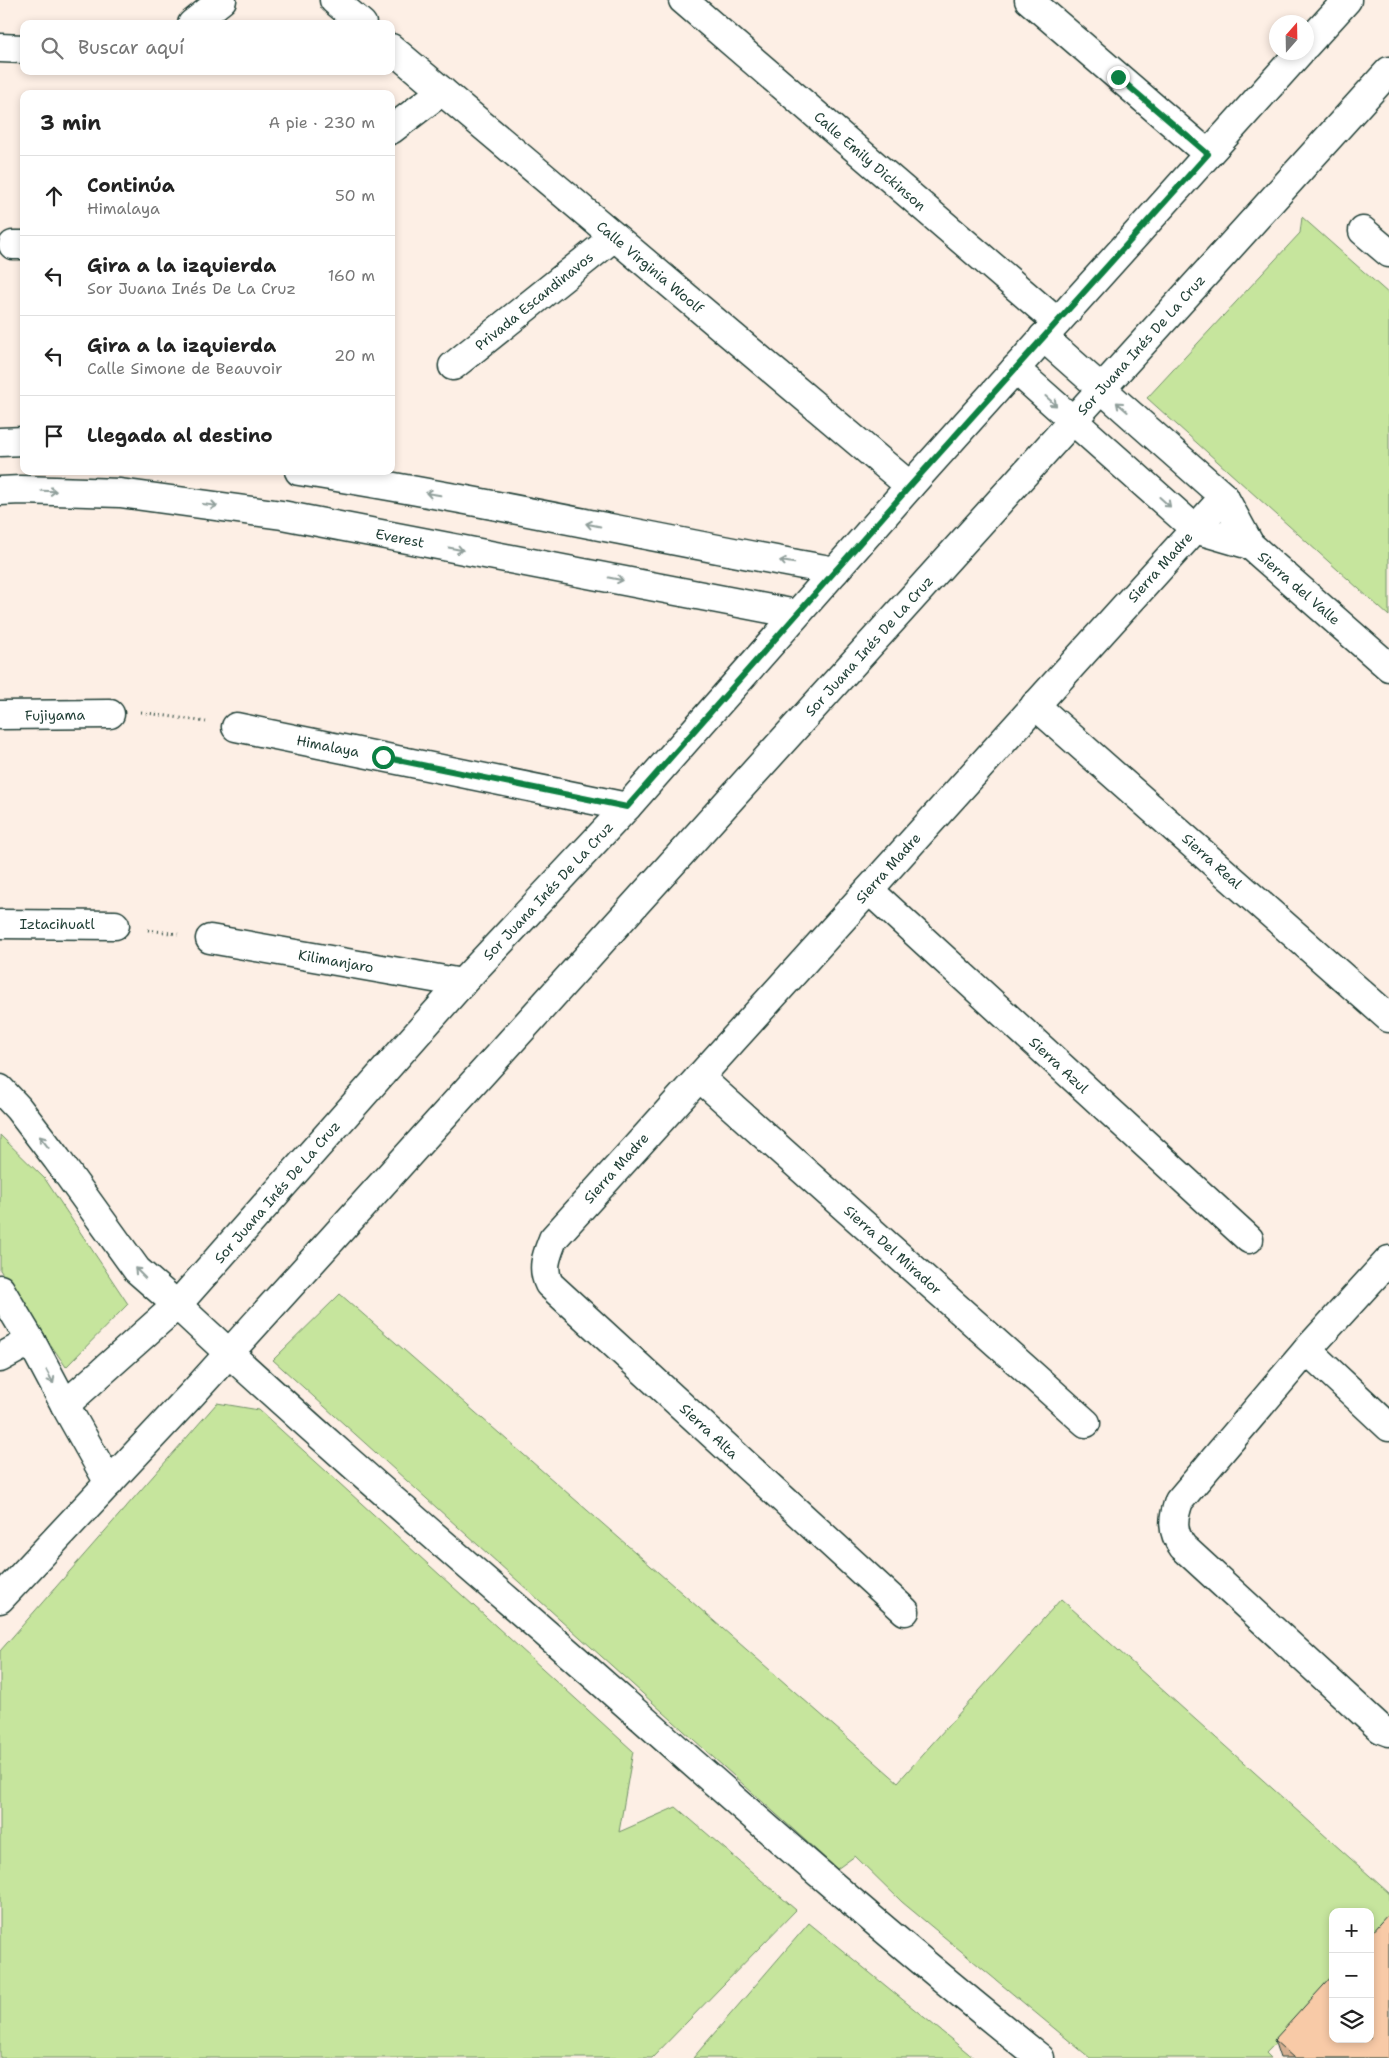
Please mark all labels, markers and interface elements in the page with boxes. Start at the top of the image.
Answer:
north arrow [1269,15,1314,60]
search box [20,20,395,75]
icon: search [38,34,66,62]
text: Buscar aquí [78,35,184,60]
route end [1107,66,1130,89]
street label: Calle Emily Dickinson [810,107,930,215]
text: 3 min [40,109,101,137]
text: A pie · 230 m [269,112,375,133]
text: Continúa [87,173,175,198]
icon: ahead [40,182,68,210]
text: 50 m [335,185,375,206]
text: Himalaya [87,198,160,219]
street label: Calle Virginia Woolf [593,217,708,318]
street label: Privada Escandinavos [471,248,597,354]
text: Gira a la izquierda [87,253,276,278]
icon: left [40,262,68,290]
text: 160 m [328,265,375,286]
street label: Sor Juana Inés De La Cruz [1073,271,1209,419]
text: Sor Juana Inés De La Cruz [87,278,296,299]
text: Gira a la izquierda [87,333,276,358]
icon: left [40,342,68,370]
text: 20 m [334,345,375,366]
text: Calle Simone de Beauvoir [87,358,283,379]
one-way arrow [1045,395,1058,407]
one-way arrow [1116,401,1129,413]
icon: arrive [40,422,68,450]
text: Llegada al destino [87,423,273,448]
one-way arrow [40,486,56,496]
one-way arrow [426,488,442,498]
one-way arrow [1159,496,1172,508]
one-way arrow [202,500,218,510]
one-way arrow [585,519,601,529]
street label: Everest [374,524,426,552]
street label: Sierra Madre [1124,528,1197,606]
one-way arrow [448,544,464,554]
street label: Sierra del Valle [1254,547,1344,629]
one-way arrow [779,557,795,567]
street label: Sor Juana Inés De La Cruz [801,572,937,720]
one-way arrow [608,575,624,585]
street label: Fujiyama [25,705,86,725]
street label: Himalaya [295,731,361,761]
route start [372,746,395,769]
street label: Sor Juana Inés De La Cruz [479,818,617,964]
street label: Sierra Madre [852,829,925,907]
street label: Sierra Real [1178,829,1246,893]
street label: Iztacihuatl [19,915,95,933]
street label: Kilimanjaro [297,946,375,976]
street label: Sierra Azul [1026,1033,1093,1098]
street label: Sor Juana Inés De La Cruz [210,1117,344,1267]
street label: Sierra Madre [580,1129,653,1207]
one-way arrow [39,1136,50,1149]
street label: Sierra Del Mirador [840,1201,946,1299]
one-way arrow [134,1267,147,1279]
one-way arrow [46,1369,55,1384]
street label: Sierra Alta [676,1399,742,1463]
map controls [1329,1908,1374,2043]
button: + [1329,1908,1374,1953]
button: − [1329,1953,1374,1998]
button: layers [1329,1998,1374,2043]

